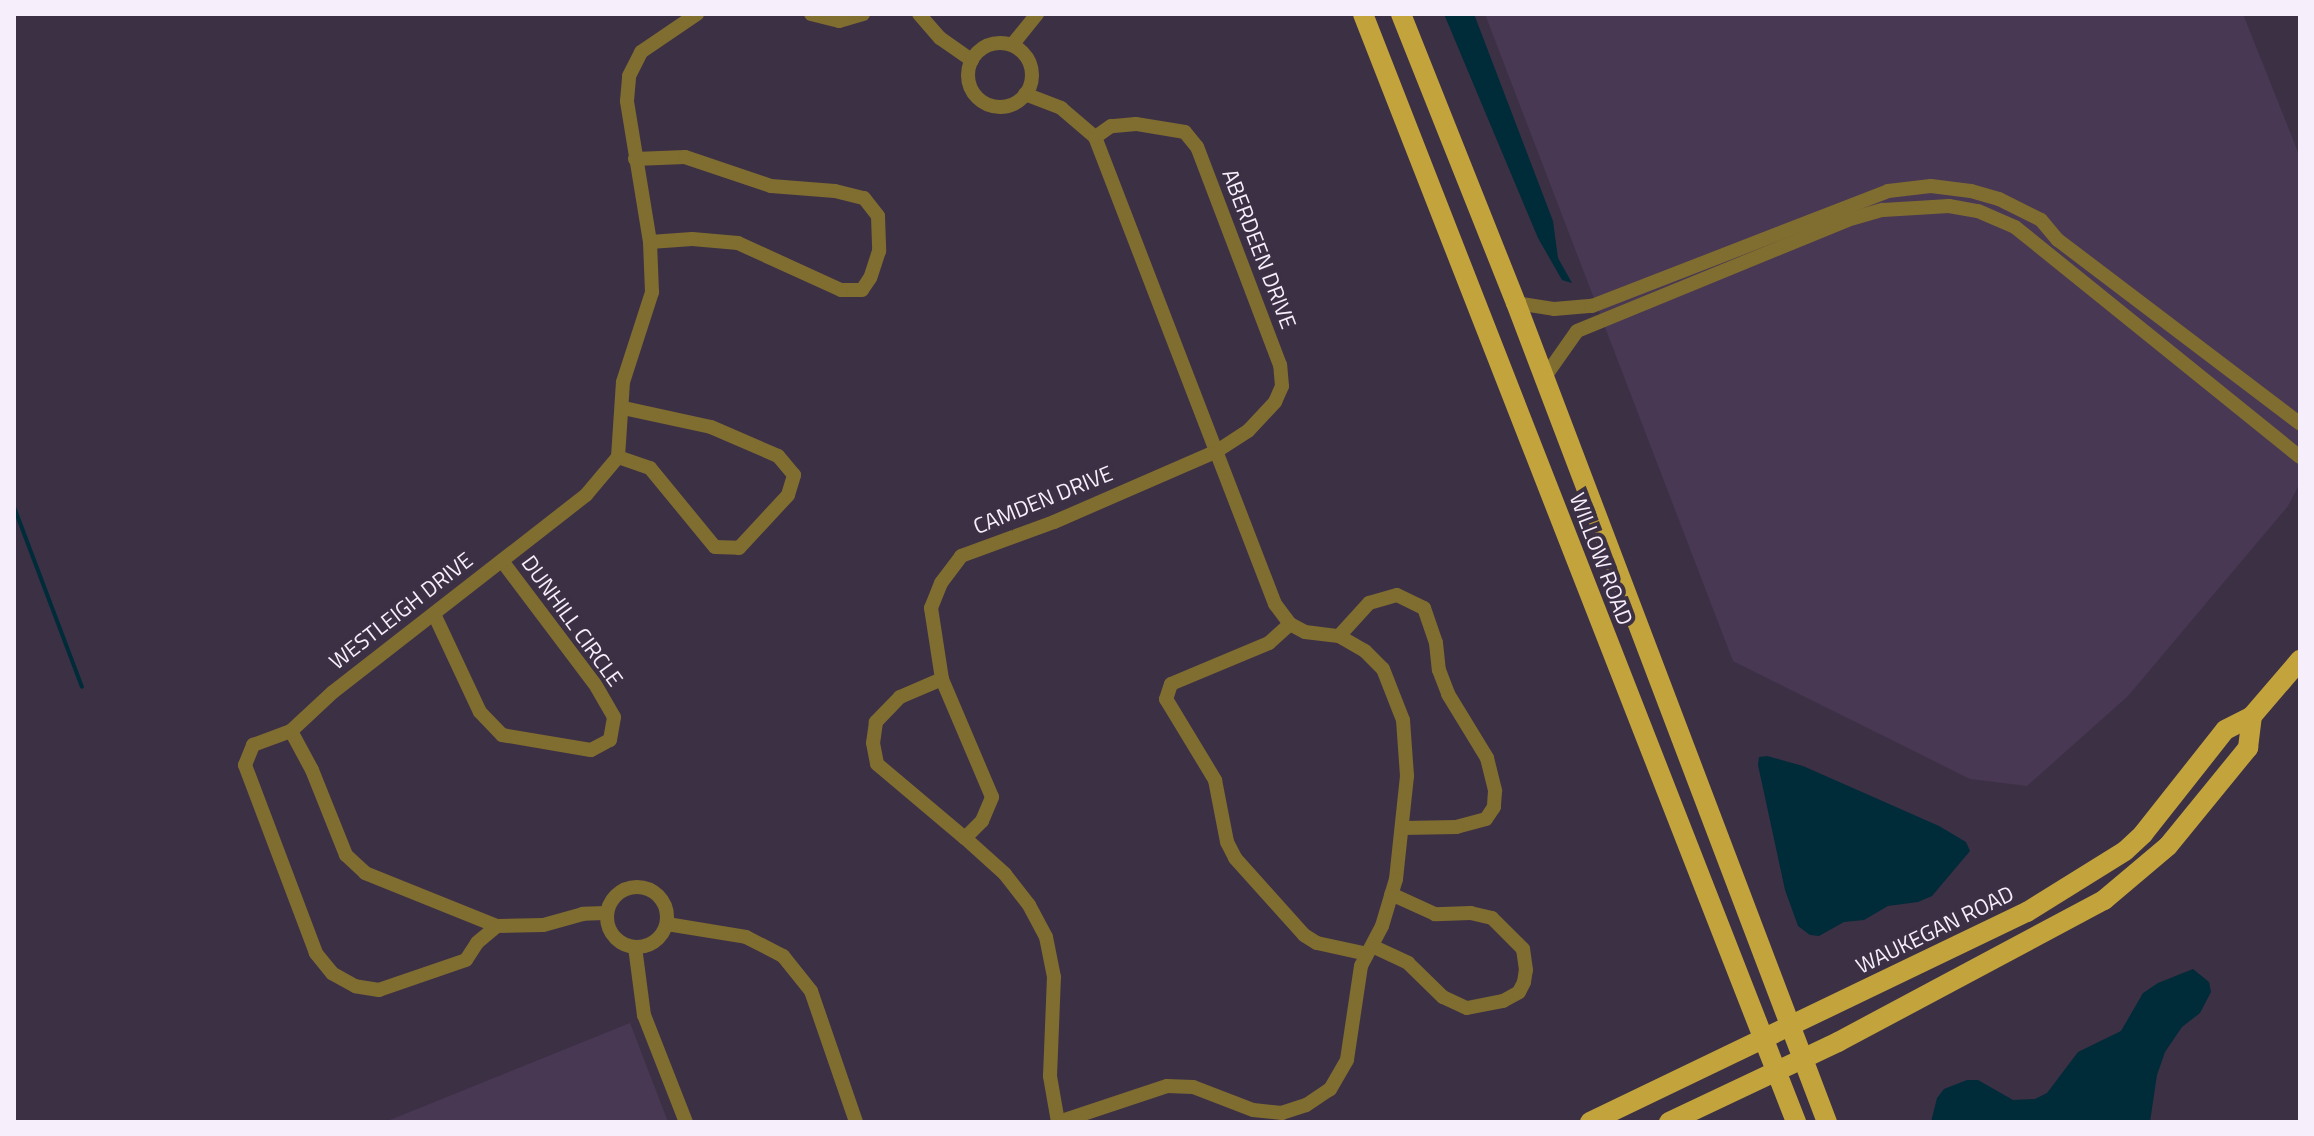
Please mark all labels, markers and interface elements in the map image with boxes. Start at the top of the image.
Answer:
street label: ABERDEEN DRIVE [1216,166,1302,332]
street label: CAMDEN DRIVE [970,460,1116,540]
street label: WILLOW ROAD [1564,489,1638,629]
street label: WESTLEIGH DRIVE [324,547,478,675]
street label: DUNHILL CIRCLE [516,551,628,691]
street label: WAUKEGAN ROAD [1852,880,2018,980]

